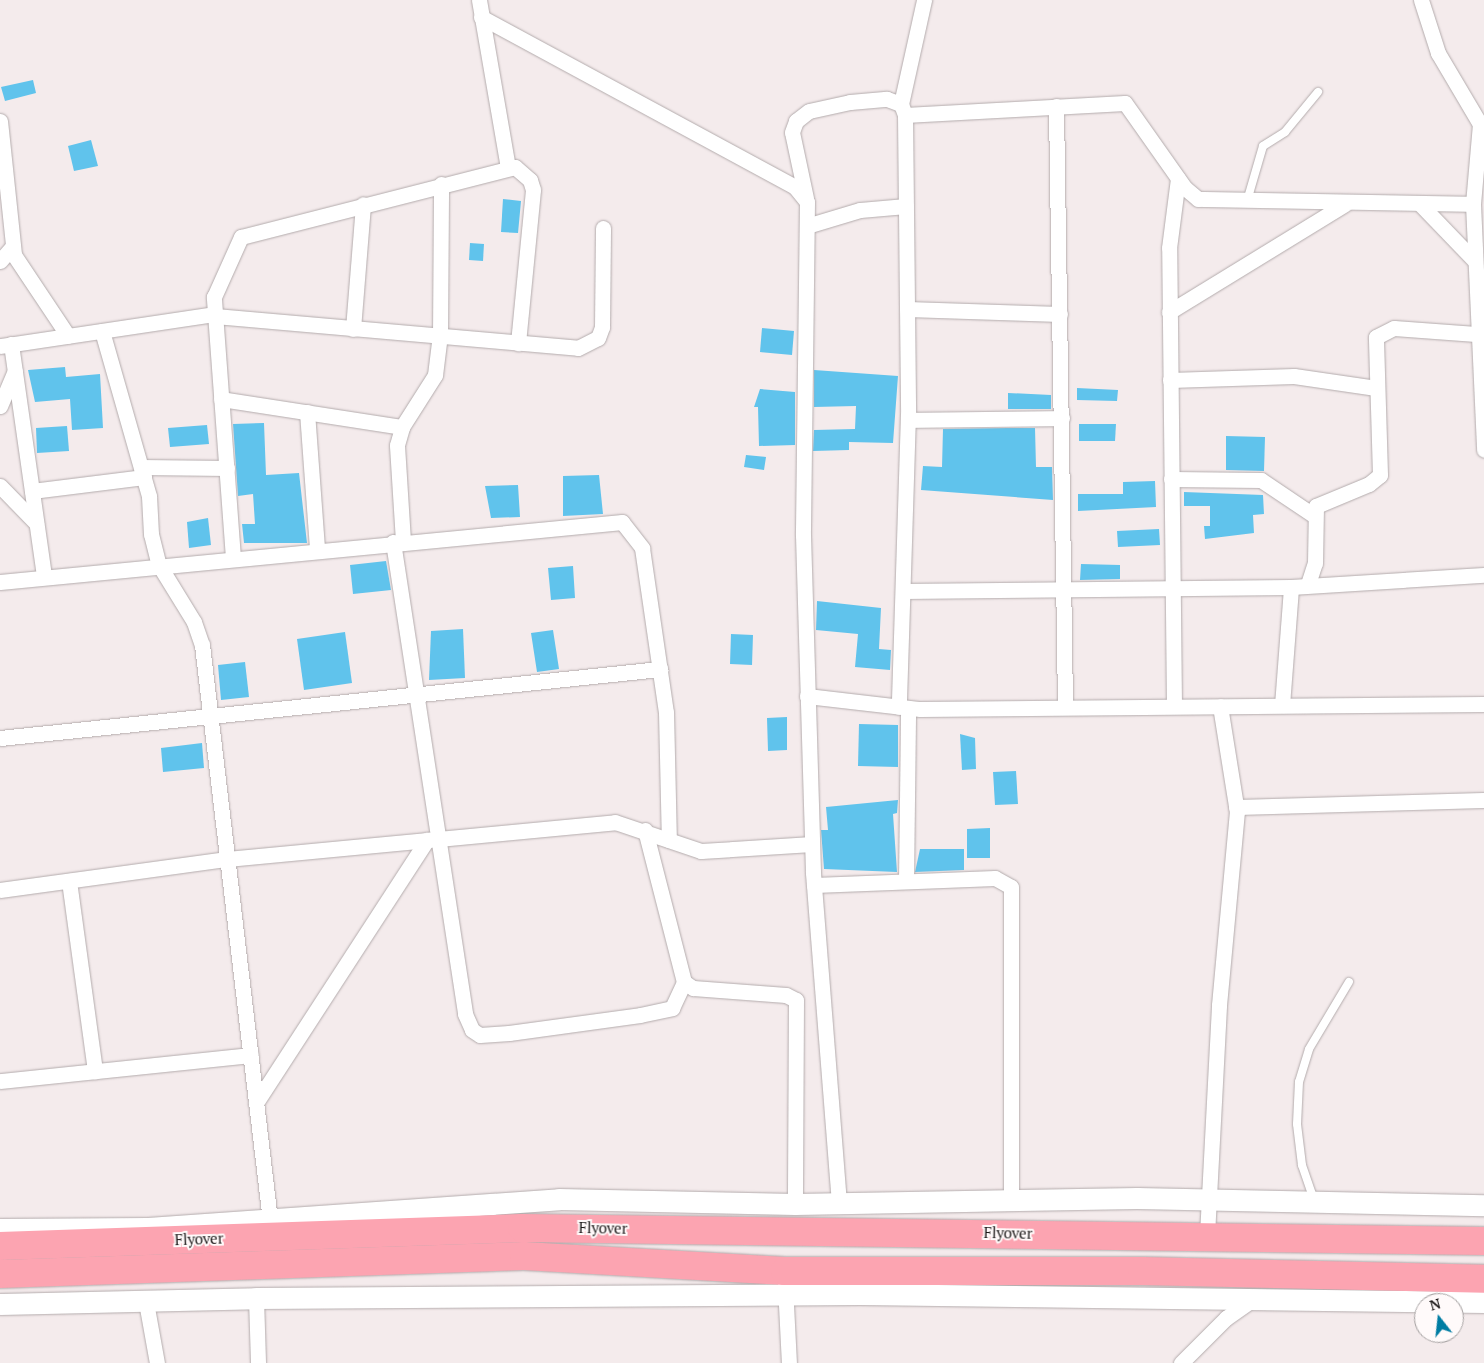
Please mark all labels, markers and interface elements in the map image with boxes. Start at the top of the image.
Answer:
street label: Flyover [579,1219,627,1237]
street label: Flyover [984,1224,1032,1242]
street label: Flyover [174,1229,224,1249]
north arrow [1414,1293,1464,1343]
text: N [1427,1293,1443,1315]

